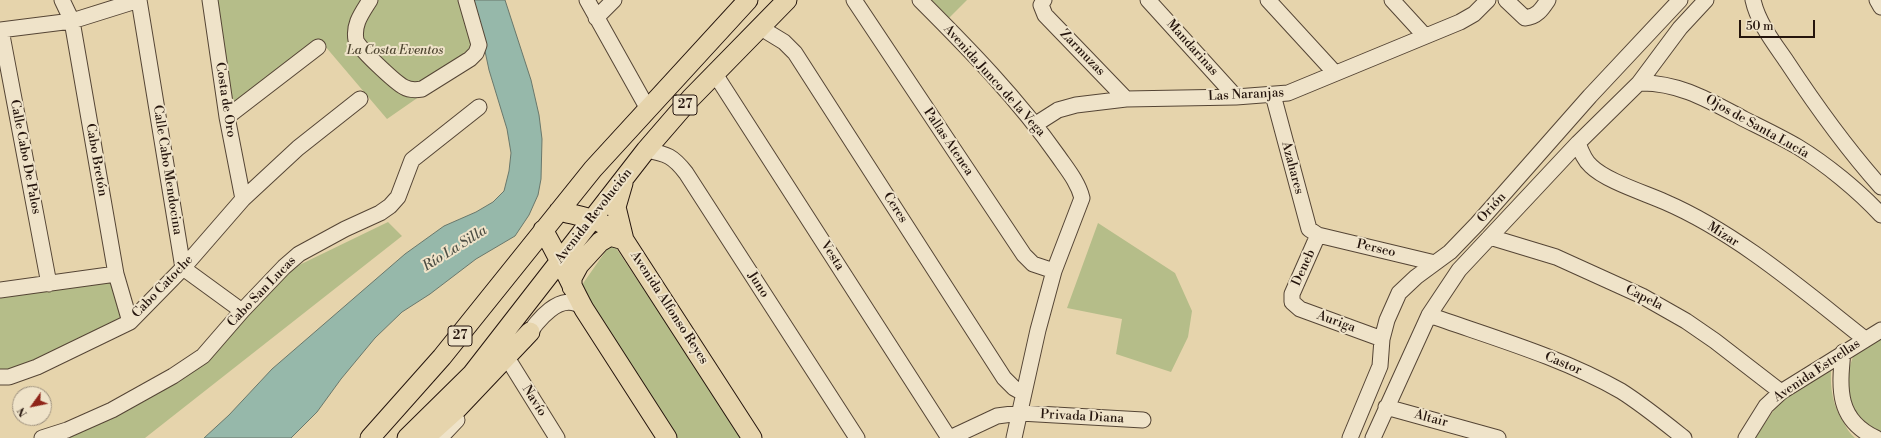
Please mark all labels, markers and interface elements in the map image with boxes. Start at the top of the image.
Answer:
scale bar [1741,12,1817,38]
street label: Mandarinas [1163,17,1221,79]
text: 50 m [1746,19,1774,34]
street label: Avenida Junco de la Vega [940,22,1048,140]
street label: Zarmuzas [1056,27,1108,79]
park label: La Costa Eventos [347,43,443,59]
street label: Costa de Oro [211,61,239,139]
street label: Las Naranjas [1208,85,1284,105]
street label: Ojos de Santa Lucía [1702,92,1812,162]
road number: 27 [673,95,697,115]
street label: Calle Cabo De Palos [6,98,44,216]
street label: Calle Cabo Mendocina [149,104,185,236]
street label: Pallas Atenea [920,105,976,179]
street label: Cabo Bretón [82,122,110,198]
street label: Azahares [1277,140,1307,196]
street label: Avenida Revolución [552,166,636,266]
street label: Ceres [879,190,911,226]
street label: Orión [1474,190,1510,226]
street label: Mizar [1704,219,1742,251]
water label: Río La Silla [420,223,490,275]
street label: Perseo [1355,237,1397,261]
street label: Vesta [817,238,847,274]
street label: Deneb [1289,247,1319,289]
street label: Avenida Alfonso Reyes [627,249,711,367]
street label: Cabo Catoche [129,252,197,322]
street label: Cabo San Lucas [224,253,300,331]
street label: Juno [744,269,772,301]
street label: Capela [1623,282,1665,314]
street label: Auriga [1315,308,1357,336]
road number: 27 [448,326,472,346]
street label: Avenida Estrellas [1771,336,1863,406]
street label: Castor [1542,349,1584,379]
street label: Navío [518,382,550,420]
north arrow [12,386,52,426]
text: N [15,405,31,419]
street label: Privada Diana [1040,407,1124,427]
street label: Altair [1413,407,1449,431]

